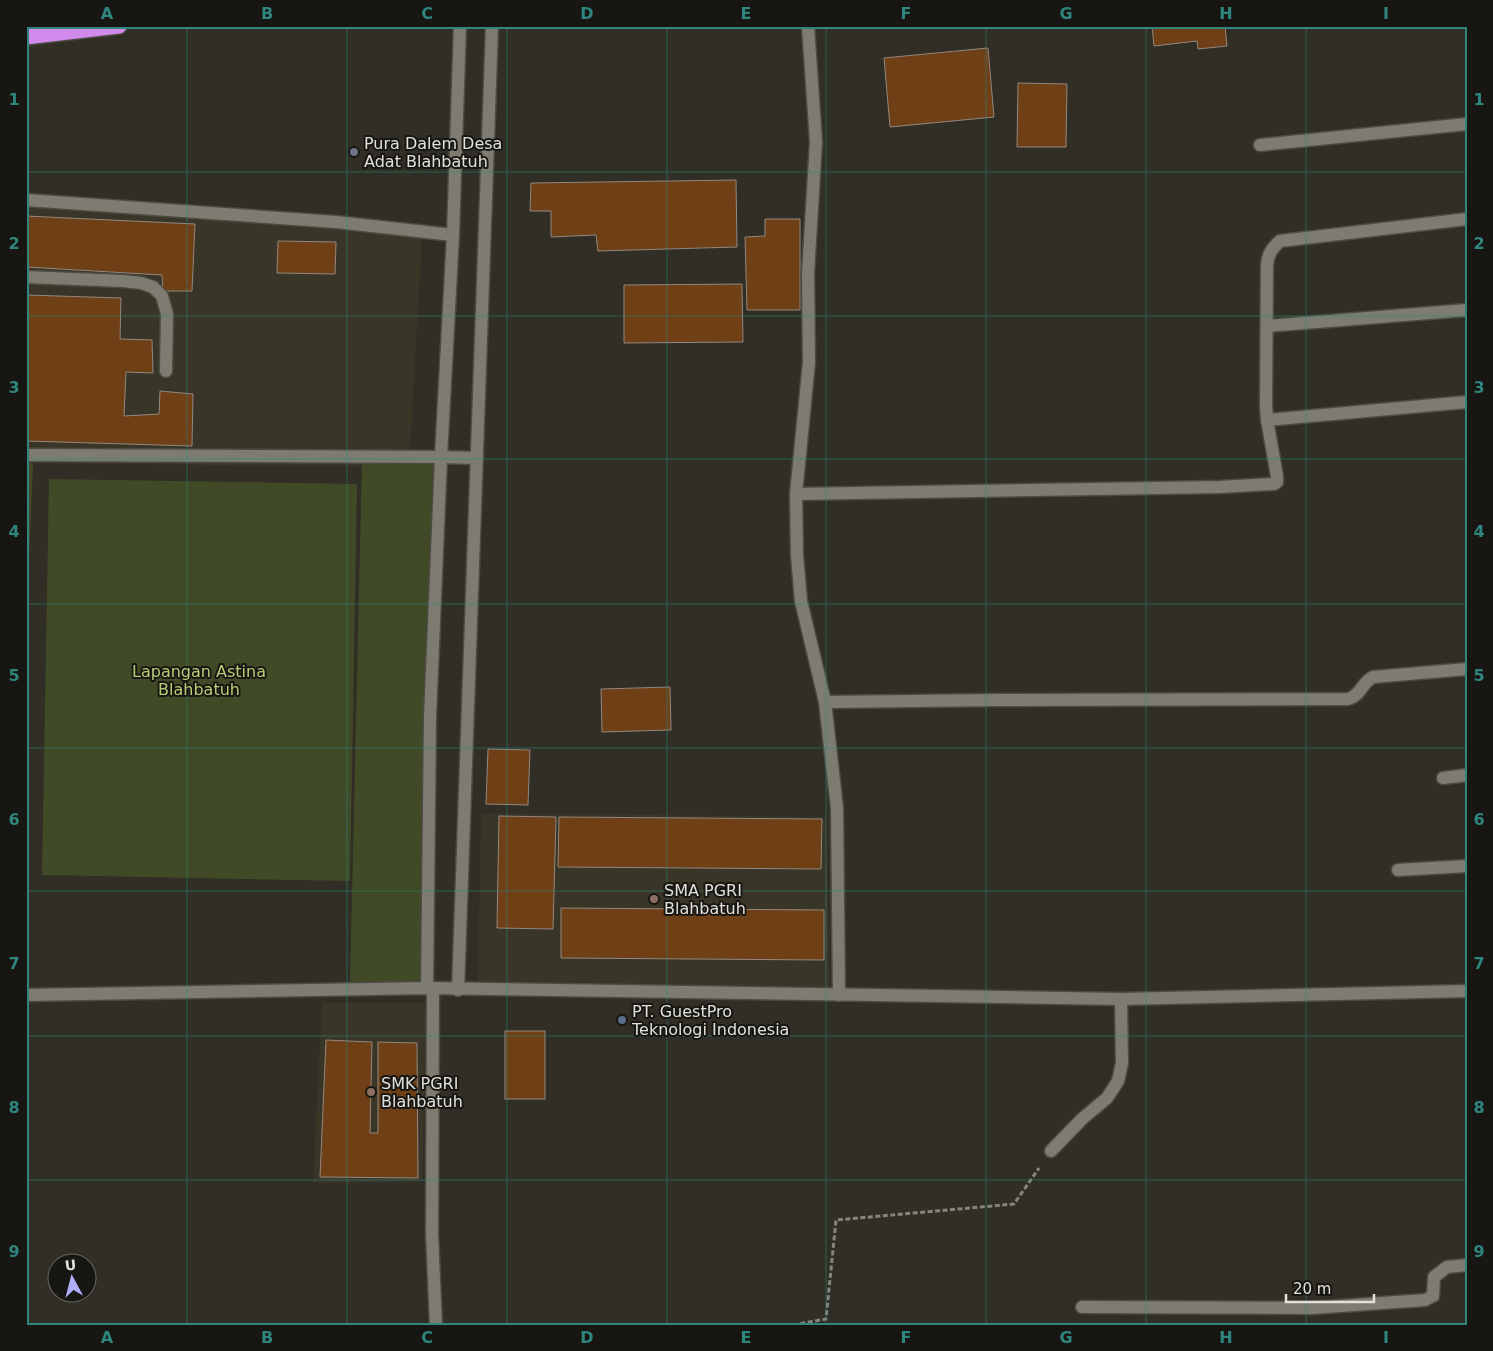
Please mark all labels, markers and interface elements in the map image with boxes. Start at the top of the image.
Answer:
text: A [101,4,114,23]
text: B [261,4,273,23]
text: C [421,4,433,23]
text: D [580,4,594,23]
text: E [741,4,751,23]
text: F [901,4,911,23]
text: G [1059,4,1073,23]
text: H [1219,4,1233,23]
text: I [1383,4,1389,23]
text: 1 [8,90,20,109]
text: 1 [1473,90,1485,109]
place label: Pura Dalem Desa Adat Blahbatuh [364,134,502,171]
marker: Pura Dalem Desa Adat Blahbatuh [348,146,360,158]
text: 2 [8,234,20,253]
text: 2 [1473,234,1485,253]
text: 3 [8,378,20,397]
text: 3 [1473,378,1485,397]
text: 4 [8,522,20,541]
text: 4 [1473,522,1485,541]
park label: Lapangan Astina Blahbatuh [132,662,266,699]
text: 5 [8,666,20,685]
text: 5 [1473,666,1485,685]
text: 6 [8,810,20,829]
text: 6 [1473,810,1485,829]
place label: SMA PGRI Blahbatuh [664,881,746,918]
marker: SMA PGRI Blahbatuh [648,893,660,905]
text: 7 [8,954,20,973]
text: 7 [1473,954,1485,973]
place label: PT. GuestPro Teknologi Indonesia [631,1002,789,1039]
marker: PT. GuestPro Teknologi Indonesia [616,1014,628,1026]
place label: SMK PGRI Blahbatuh [381,1074,463,1111]
marker: SMK PGRI Blahbatuh [365,1086,377,1098]
text: 8 [8,1098,20,1117]
text: 8 [1473,1098,1485,1117]
text: 9 [8,1242,20,1261]
text: 9 [1473,1242,1485,1261]
north arrow [48,1254,98,1304]
text: U [64,1256,77,1274]
scale bar [1286,1271,1373,1303]
text: 20 m [1293,1280,1331,1298]
text: A [101,1328,114,1347]
text: B [261,1328,273,1347]
text: C [421,1328,433,1347]
text: D [580,1328,594,1347]
text: E [741,1328,751,1347]
text: F [901,1328,911,1347]
text: G [1059,1328,1073,1347]
text: H [1219,1328,1233,1347]
text: I [1383,1328,1389,1347]

